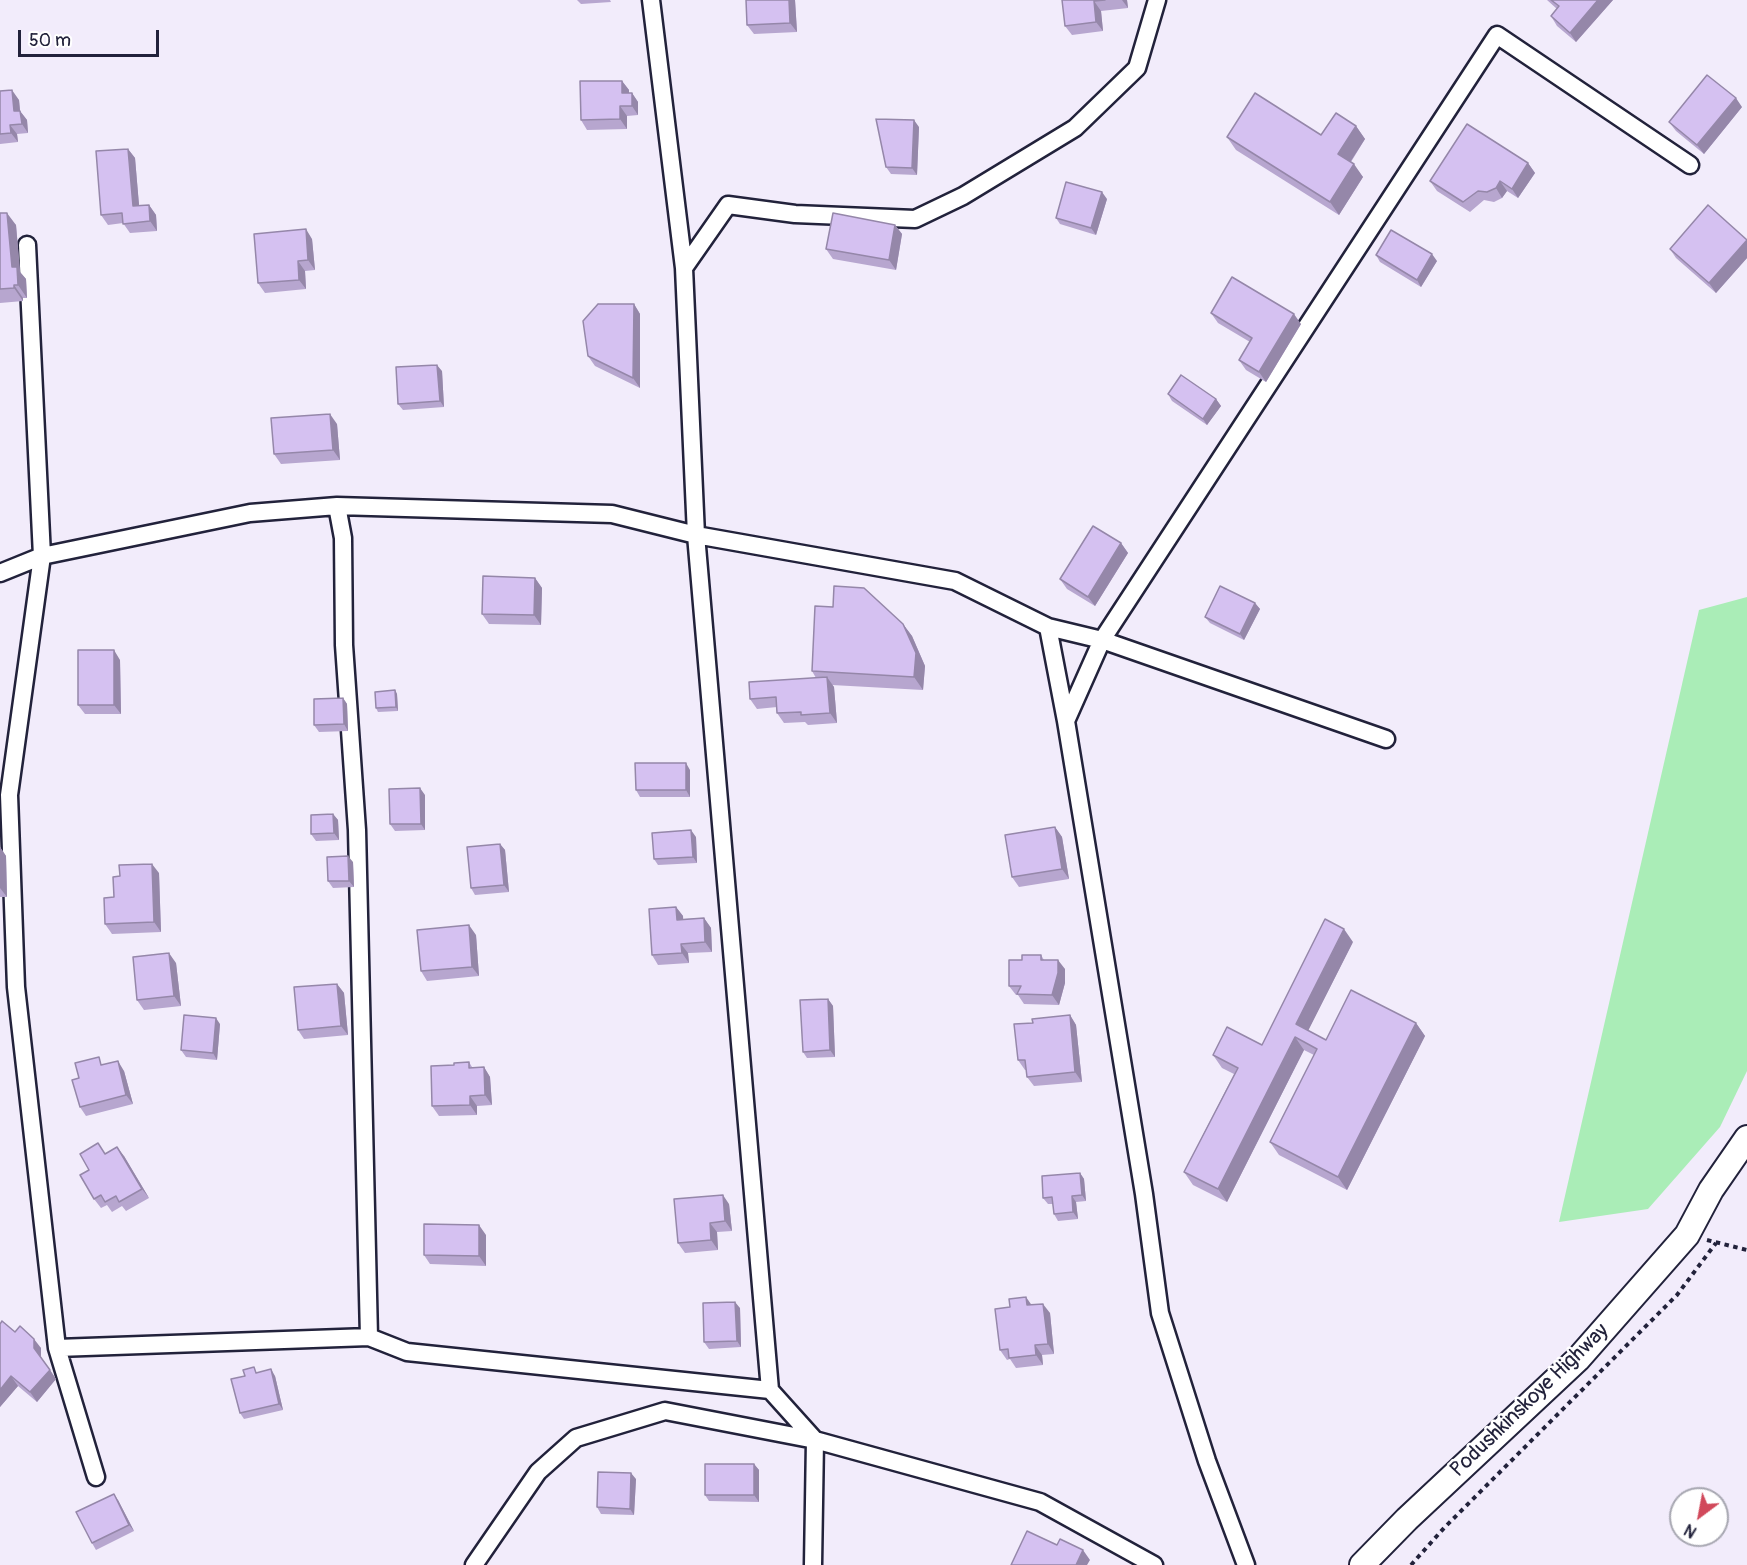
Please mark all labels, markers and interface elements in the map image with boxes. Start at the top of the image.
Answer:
scale bar [21,18,162,56]
text: 50 m [29,29,71,52]
street label: Podushkinskoye Highway [1446,1319,1614,1483]
north arrow [1669,1487,1729,1547]
text: N [1681,1519,1700,1542]

